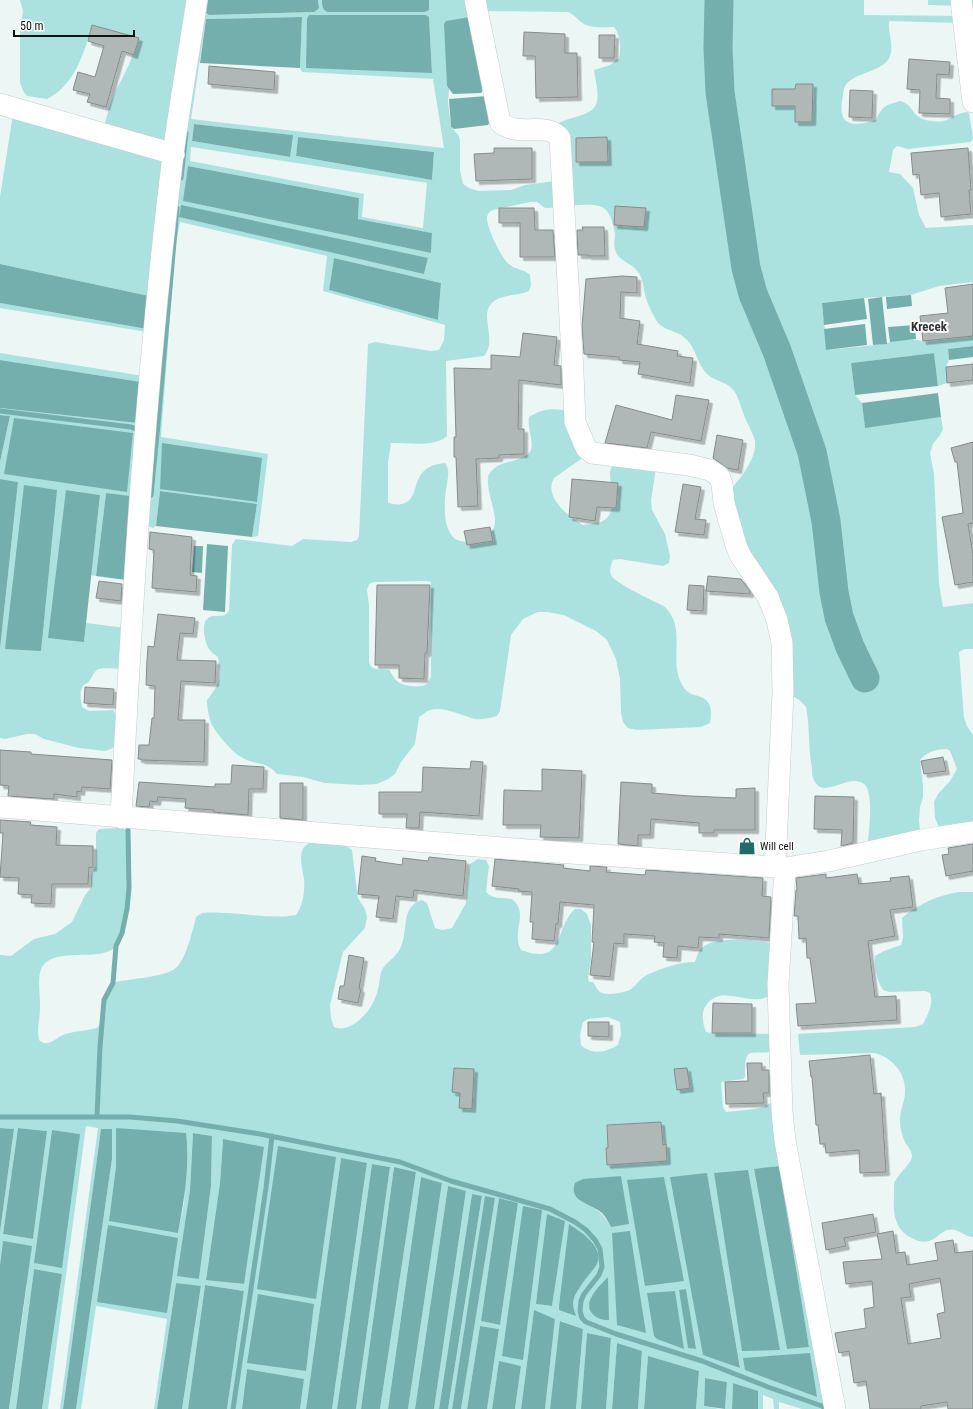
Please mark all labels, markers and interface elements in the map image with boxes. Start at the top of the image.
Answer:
scale bar [14,12,134,38]
text: 50 m [20,19,44,33]
district label: Krecek [911,319,948,334]
shop icon: Will cell [737,836,757,856]
place label: Will cell [760,840,794,853]

